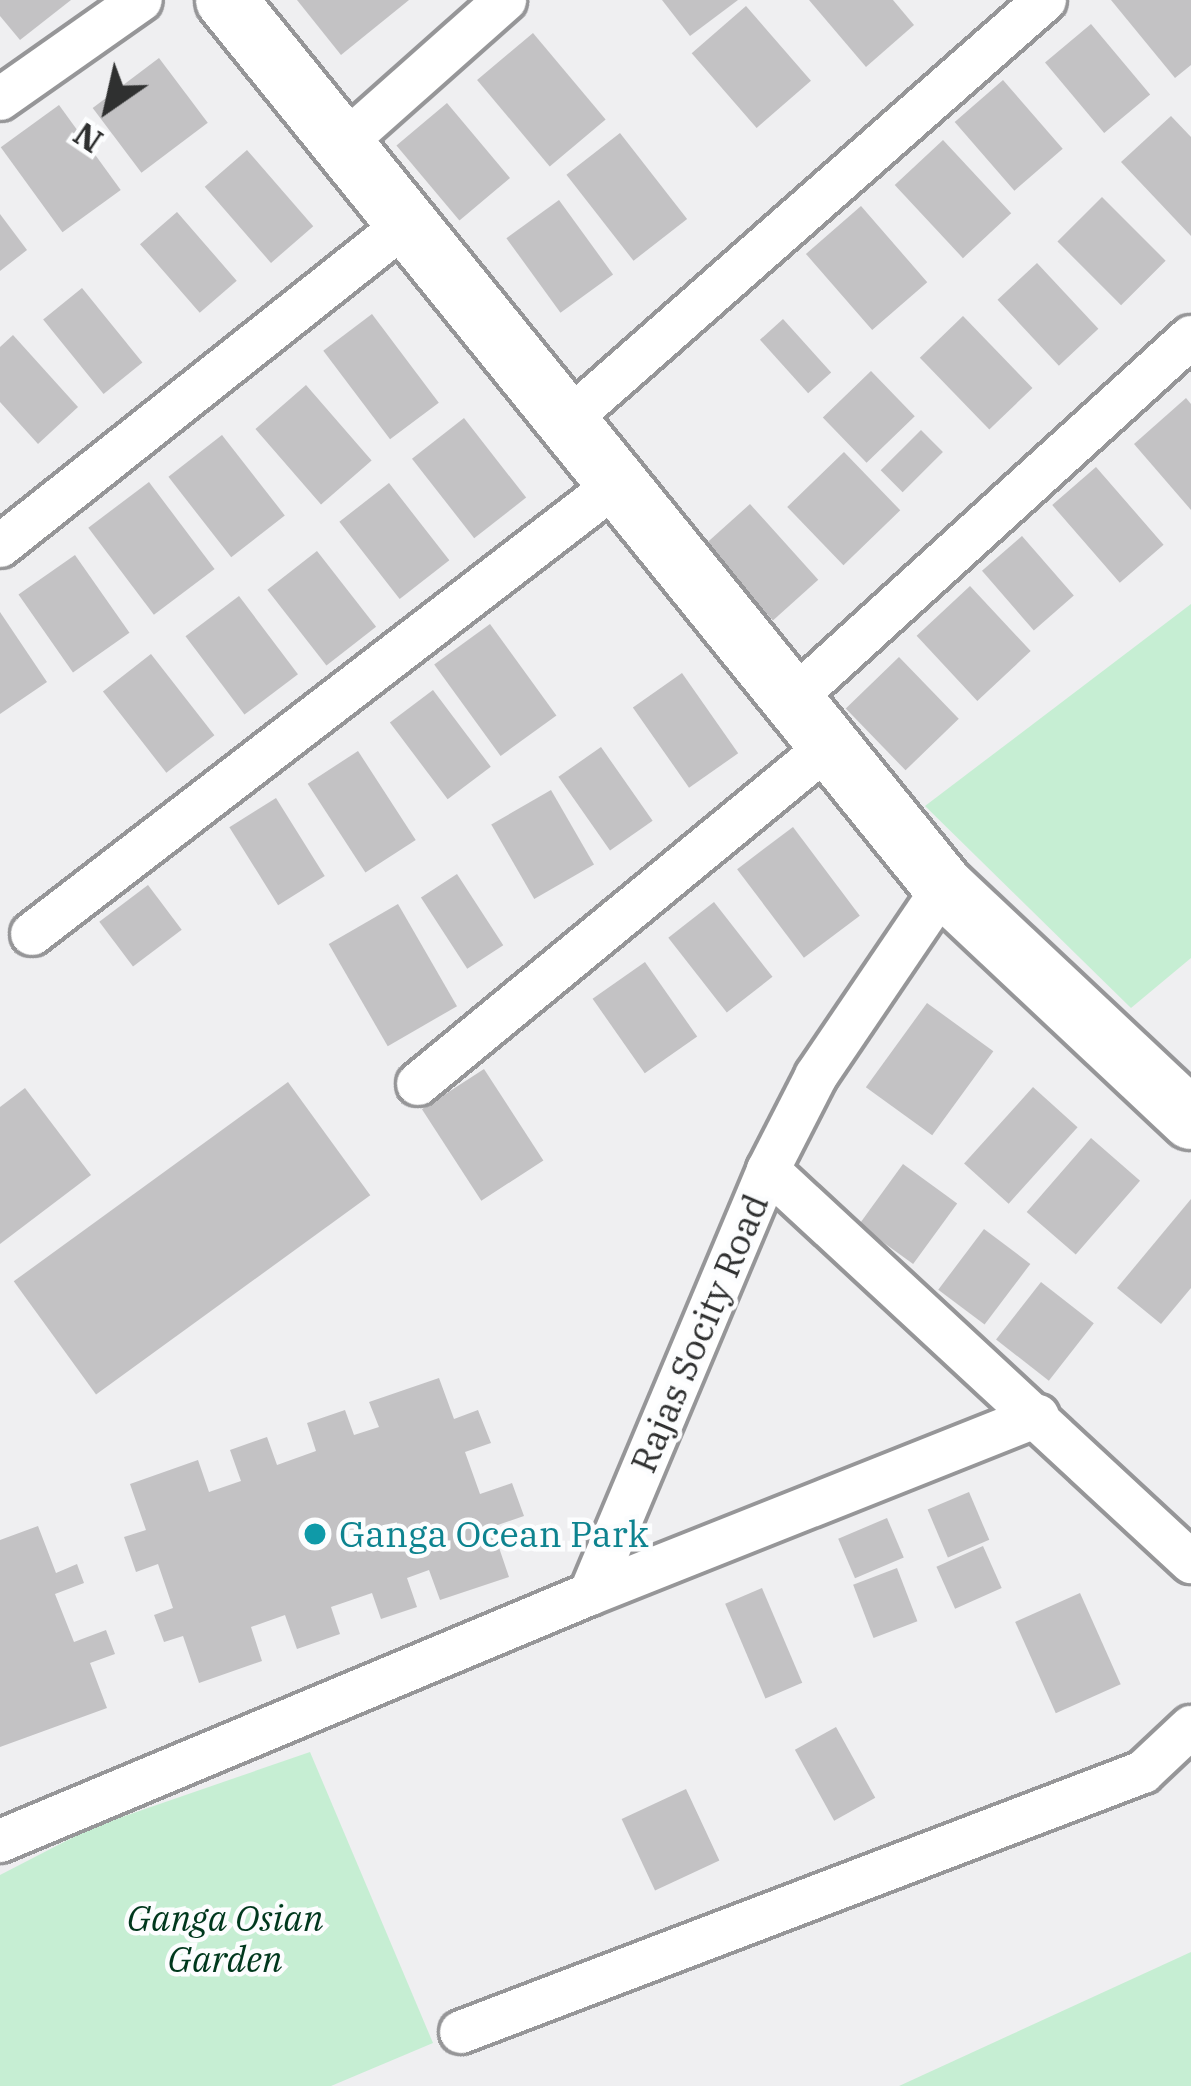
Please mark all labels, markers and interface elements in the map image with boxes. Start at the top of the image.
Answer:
north arrow [48,48,168,168]
text: N [65,113,110,163]
street label: Rajas Socity Road [621,1187,777,1479]
place label: Ganga Ocean Park [339,1512,649,1556]
marker: Ganga Ocean Park [302,1521,328,1547]
park label: Ganga Osian Garden [127,1895,323,1980]

